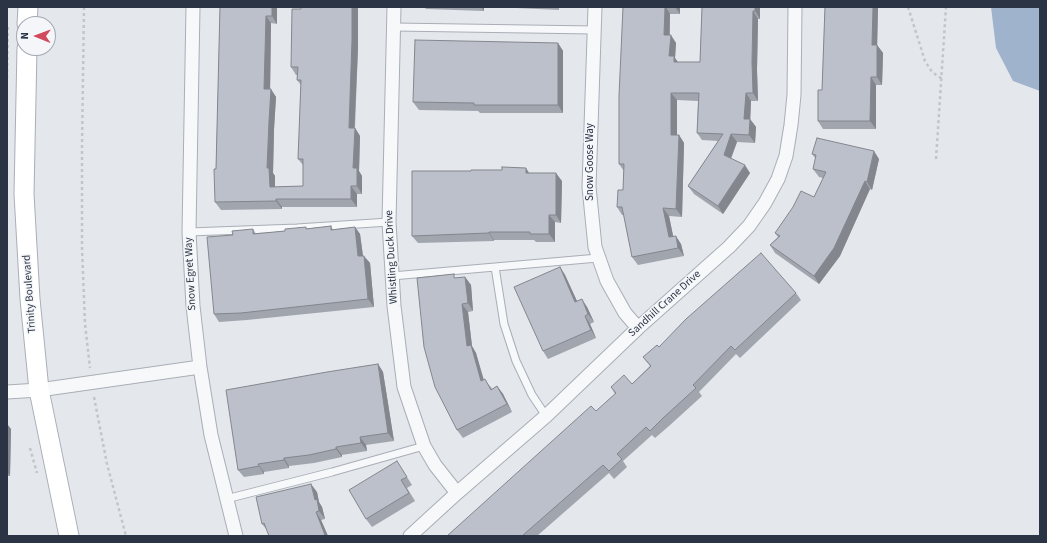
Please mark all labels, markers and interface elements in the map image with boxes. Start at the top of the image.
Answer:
north arrow [16,16,56,56]
text: N [17,32,32,40]
street label: Snow Goose Way [584,123,598,201]
street label: Whistling Duck Drive [383,210,401,304]
street label: Snow Egret Way [182,237,200,311]
street label: Trinity Boulevard [21,254,39,334]
street label: Sandhill Crane Drive [626,268,704,340]

